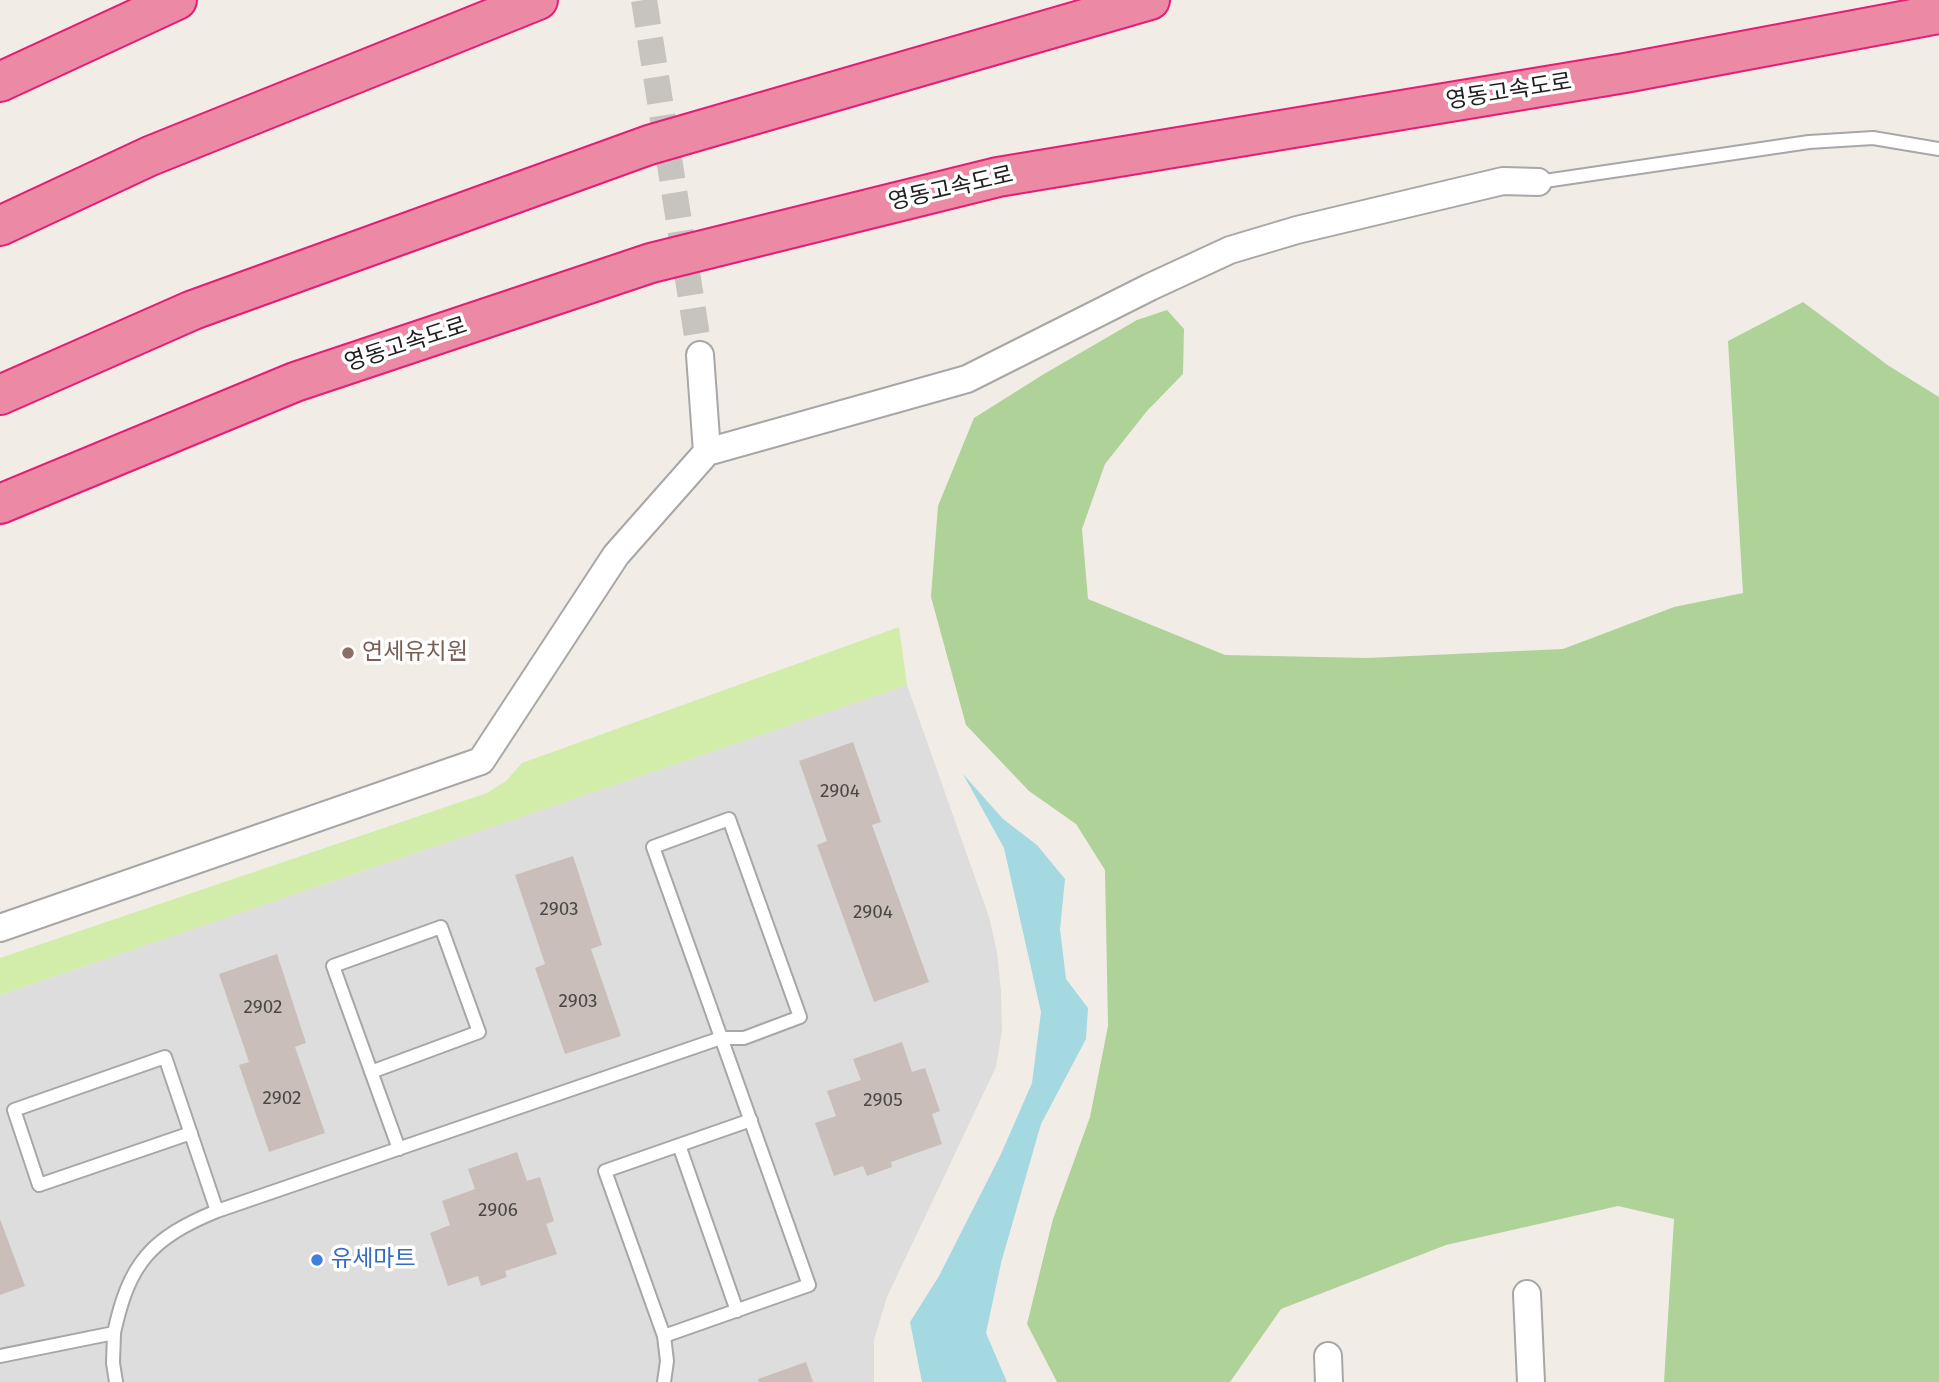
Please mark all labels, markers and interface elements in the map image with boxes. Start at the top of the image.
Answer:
street label: 영동고속도로 [1444,68,1574,116]
street label: 영동고속도로 [886,161,1016,217]
street label: 영동고속도로 [341,312,471,378]
place label: 연세유치원 [362,639,468,667]
marker: 연세유치원 [340,645,356,661]
house number: 2904 [820,781,860,803]
house number: 2903 [539,899,579,921]
house number: 2904 [853,902,893,924]
house number: 2903 [558,991,598,1013]
house number: 2902 [244,997,282,1019]
house number: 2902 [263,1088,301,1110]
house number: 2905 [863,1090,903,1112]
house number: 2906 [478,1200,518,1222]
place label: 유세마트 [331,1246,416,1274]
marker: 유세마트 [309,1252,325,1268]

